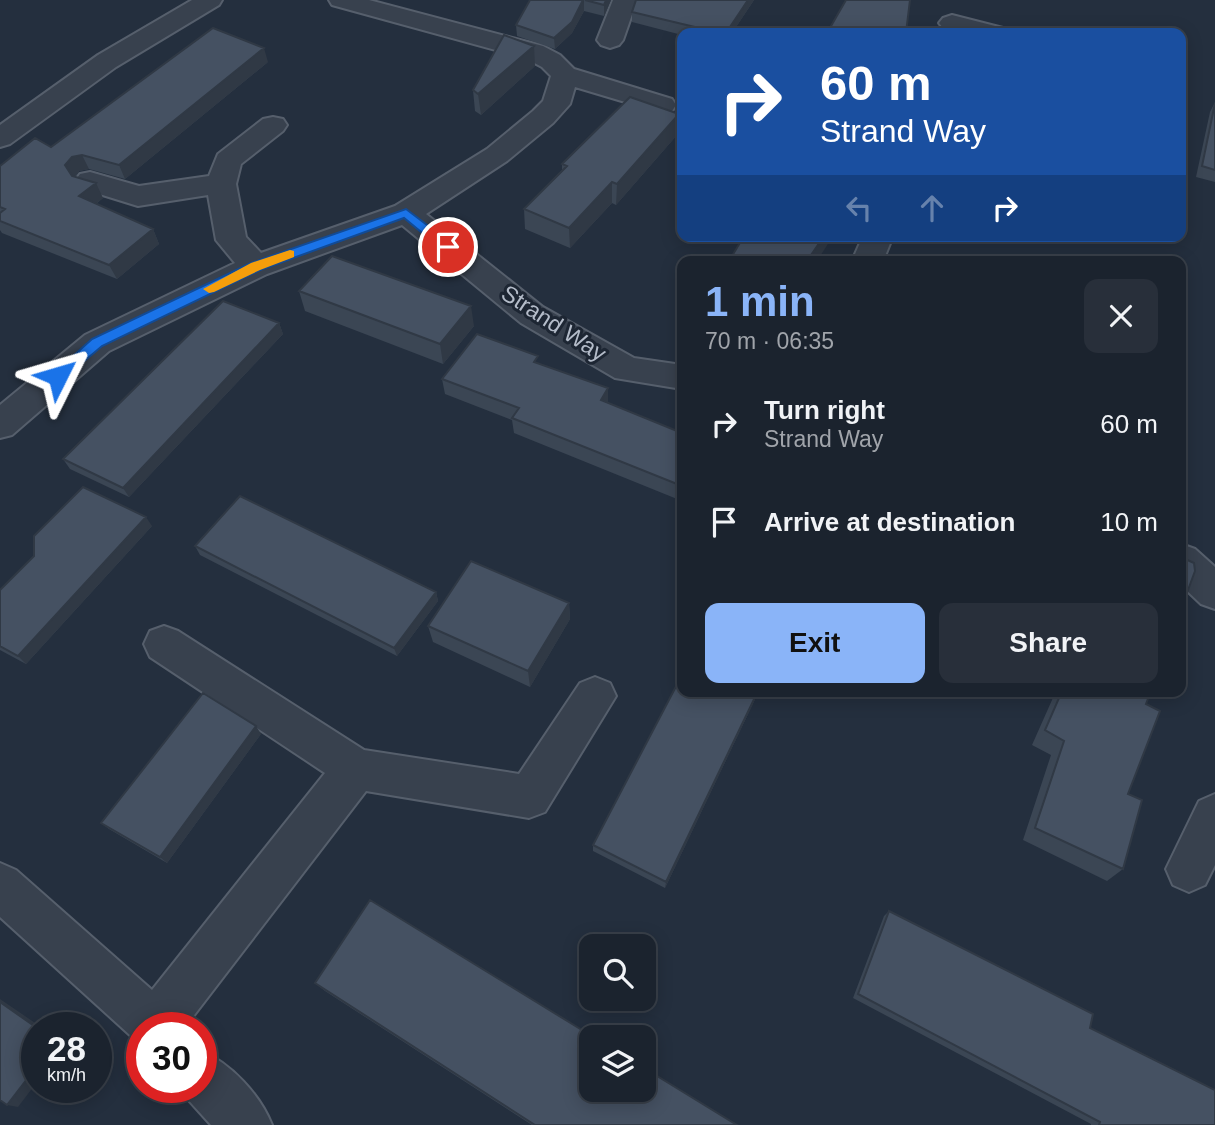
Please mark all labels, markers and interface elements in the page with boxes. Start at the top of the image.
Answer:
icon: right [705,56,796,147]
text: 60 m [820,56,932,110]
text: Strand Way [820,113,986,149]
icon: left [840,189,878,227]
icon: ahead [913,189,951,227]
icon: right [986,189,1024,227]
pin [418,217,478,277]
icon: arrive [429,228,467,266]
text: 1 min [705,278,815,325]
button: close [1084,279,1158,353]
street label: Strand Way [497,280,612,367]
text: 70 m · 06:35 [705,328,834,354]
position arrow [21,339,95,413]
text: Turn right [764,395,885,425]
icon: right [705,405,743,443]
text: 60 m [1100,409,1158,439]
text: Strand Way [764,426,883,452]
icon: arrive [705,503,743,541]
text: Arrive at destination [764,507,1015,537]
text: 10 m [1100,507,1158,537]
button: Exit [705,603,925,683]
button: Share [939,603,1158,683]
map controls [579,934,656,1102]
button: search [579,934,656,1011]
speed limit sign: 30 [126,1012,217,1103]
button: layers [579,1025,656,1102]
text: 28 [47,1029,86,1068]
text: km/h [47,1065,86,1085]

